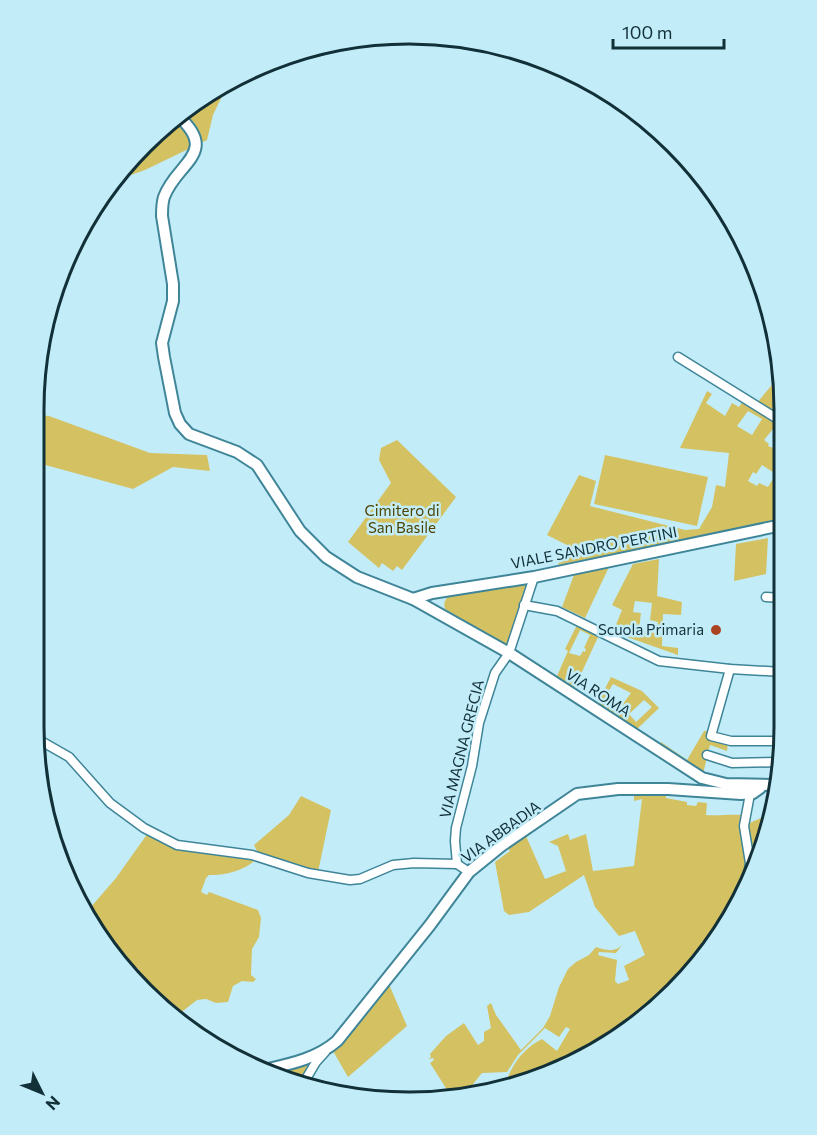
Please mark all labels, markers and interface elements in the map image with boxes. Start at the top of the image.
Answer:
scale bar [613,12,724,50]
text: 100 m [622,21,672,43]
park label: Cimitero di San Basile [364,501,440,536]
street label: VIALE SANDRO PERTINI [509,522,678,572]
place label: Scuola Primaria [598,620,704,638]
marker: Scuola Primaria [709,623,723,637]
street label: VIA ROMA [563,664,635,720]
street label: VIA MAGNA GRECIA [435,678,487,820]
street label: VIA ABBADIA [457,796,543,866]
north arrow [12,1063,72,1123]
text: N [42,1093,64,1114]

